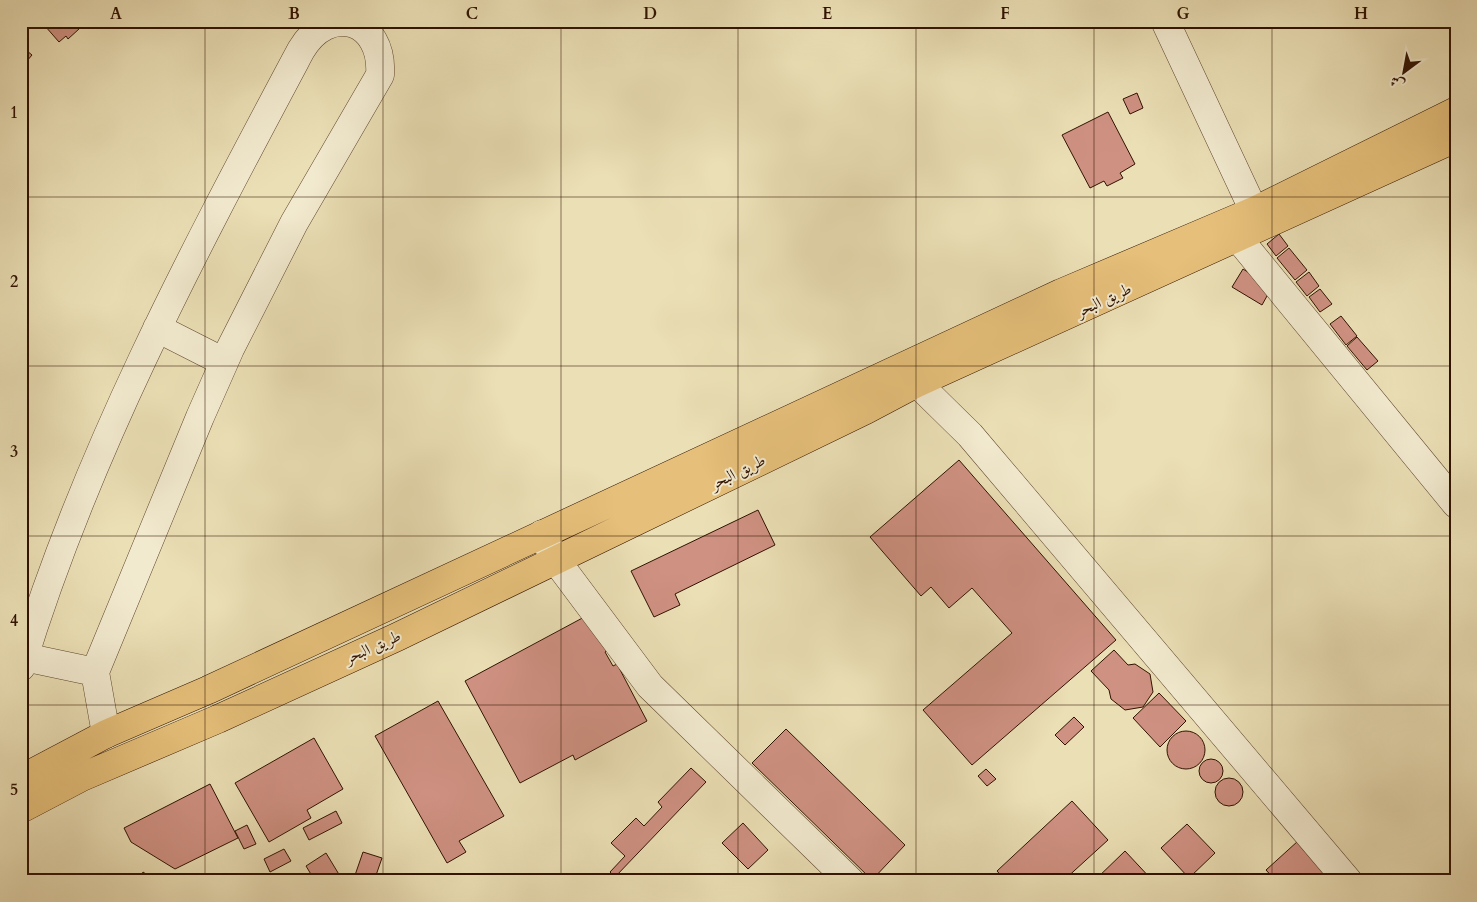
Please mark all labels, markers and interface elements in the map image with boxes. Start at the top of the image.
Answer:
text: A [110,3,122,25]
text: B [288,3,300,25]
text: C [466,3,478,25]
text: D [643,3,657,25]
text: E [822,3,832,25]
text: F [1000,3,1010,25]
text: G [1176,3,1190,25]
text: H [1354,3,1368,25]
north arrow [1380,48,1430,98]
text: ش [1386,71,1408,94]
text: 1 [10,102,18,124]
text: 2 [10,271,18,293]
street label: طريق البحر [1071,278,1135,323]
text: 3 [10,441,18,463]
street label: طريق البحر [705,449,769,496]
text: 4 [10,610,18,632]
street label: طريق البحر [340,625,404,670]
text: 5 [10,779,18,801]

